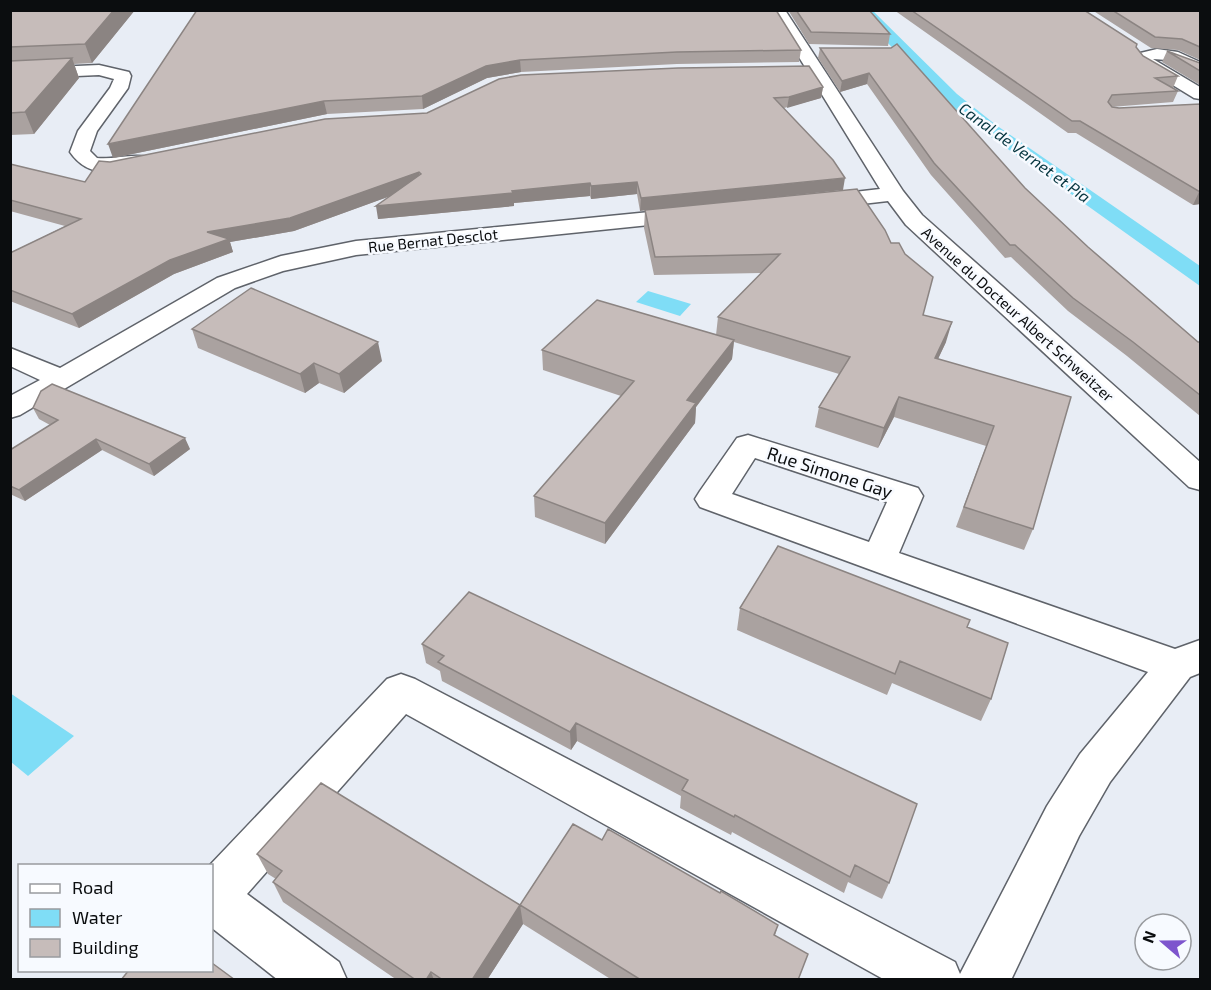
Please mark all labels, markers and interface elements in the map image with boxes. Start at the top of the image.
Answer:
water label: Canal de Vernet et Pia [956,98,1094,206]
street label: Avenue du Docteur Albert Schweitzer [918,223,1118,405]
street label: Rue Bernat Desclot [367,224,499,256]
street label: Rue Simone Gay [765,441,896,503]
legend [18,864,213,972]
text: Road [72,876,113,898]
text: Water [72,906,122,928]
north arrow [1133,912,1193,972]
text: N [1138,928,1159,945]
text: Building [72,936,139,958]

